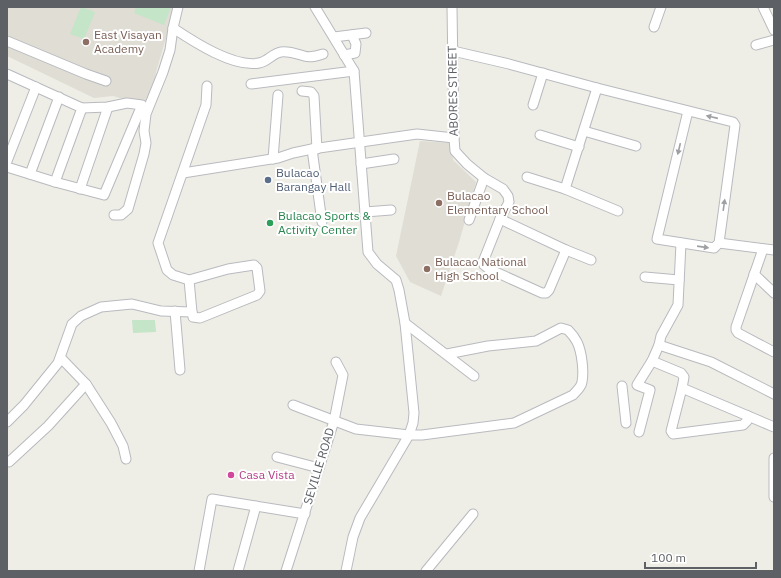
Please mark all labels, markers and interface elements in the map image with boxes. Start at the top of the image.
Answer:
place label: East Visayan Academy [94,27,162,56]
marker: East Visayan Academy [81,37,91,47]
street label: ABORES STREET [444,45,461,136]
one-way arrow [706,114,718,120]
one-way arrow [675,143,681,155]
place label: Bulacao Barangay Hall [276,165,351,194]
marker: Bulacao Barangay Hall [263,175,273,185]
place label: Bulacao Elementary School [447,188,548,217]
marker: Bulacao Elementary School [434,198,444,208]
one-way arrow [721,199,727,211]
place label: Bulacao Sports & Activity Center [278,208,371,237]
marker: Bulacao Sports & Activity Center [265,218,275,228]
one-way arrow [697,244,709,250]
place label: Bulacao National High School [435,254,527,283]
marker: Bulacao National High School [422,264,432,274]
street label: SEVILLE ROAD [300,426,337,506]
place label: Casa Vista [239,467,295,482]
marker: Casa Vista [226,470,236,480]
scale bar [645,544,756,570]
text: 100 m [651,550,686,565]

